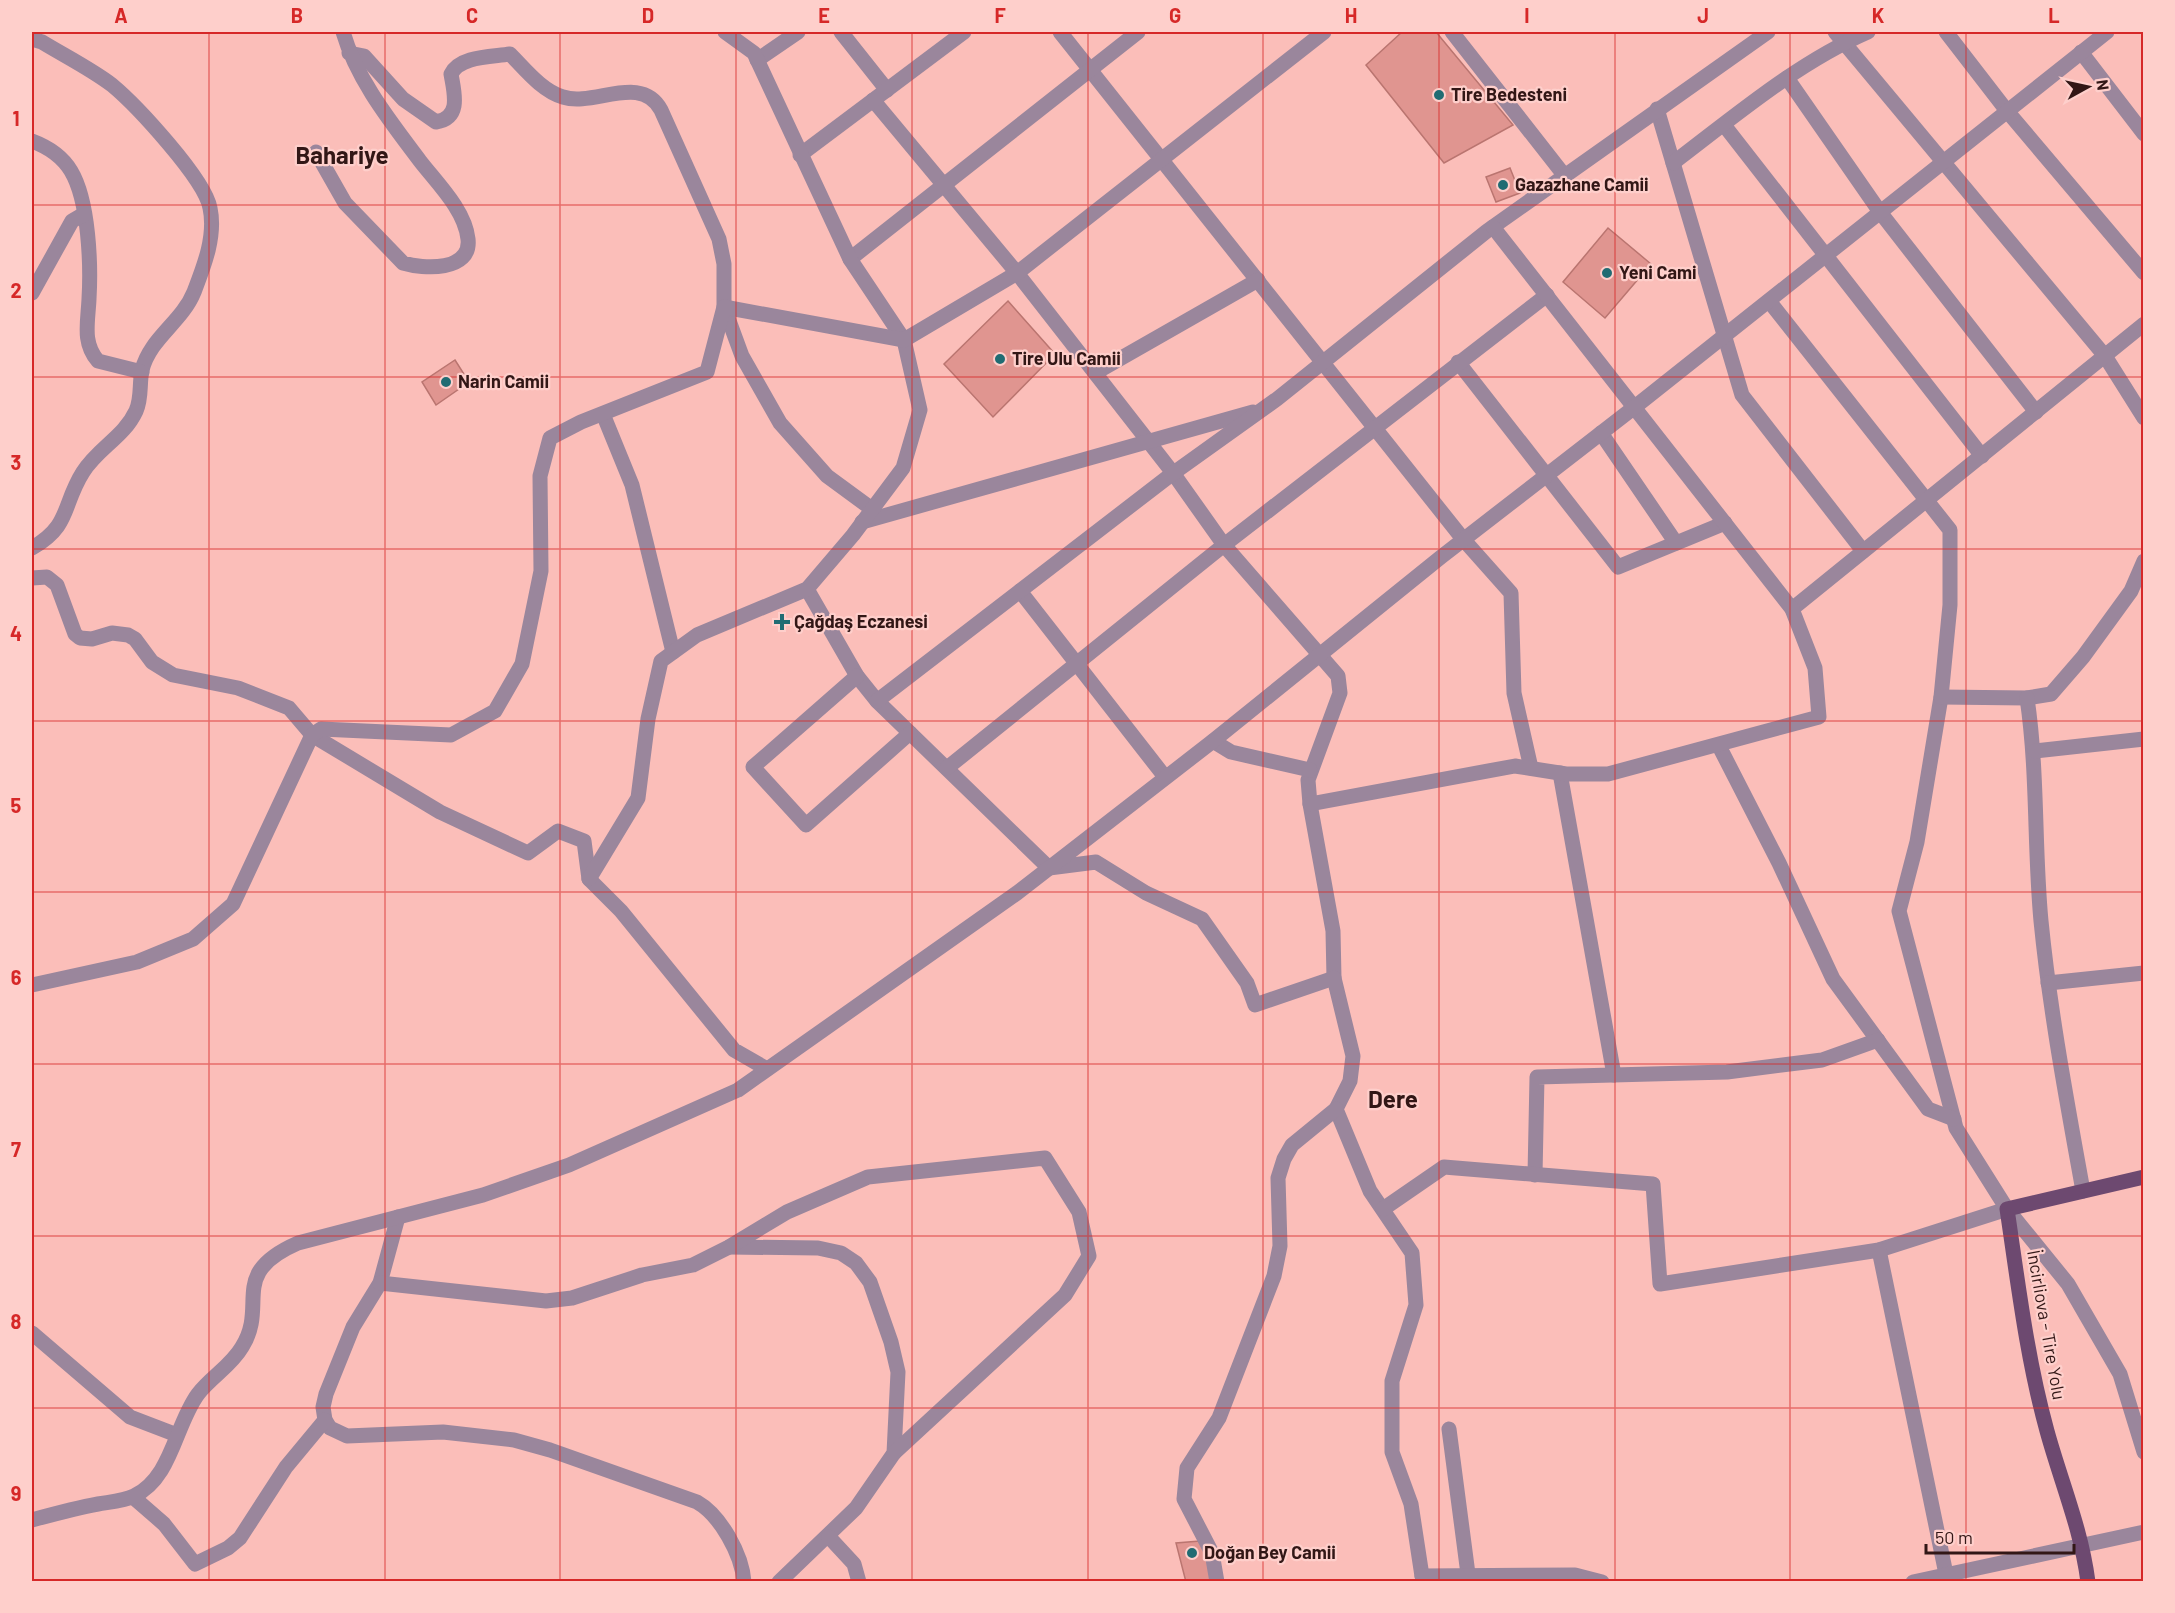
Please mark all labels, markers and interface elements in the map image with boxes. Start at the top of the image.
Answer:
text: A [114,3,128,27]
text: B [291,3,303,27]
text: C [466,3,478,27]
text: D [642,3,654,27]
text: E [818,3,830,27]
text: F [994,3,1006,27]
text: G [1169,3,1181,27]
text: H [1345,3,1357,27]
text: I [1524,3,1530,27]
text: J [1697,3,1709,27]
text: K [1872,3,1885,27]
text: L [2048,3,2060,27]
north arrow [2058,57,2118,117]
text: N [2093,78,2113,91]
place label: Tire Bedesteni [1451,83,1567,105]
marker: Tire Bedesteni [1432,88,1446,102]
text: 1 [12,106,20,130]
district label: Bahariye [296,140,389,169]
place label: Gazazhane Camii [1515,173,1649,195]
marker: Gazazhane Camii [1496,178,1510,192]
place label: Yeni Cami [1619,261,1697,283]
marker: Yeni Cami [1600,266,1614,280]
text: 2 [10,278,22,302]
place label: Tire Ulu Camii [1012,347,1121,369]
marker: Tire Ulu Camii [993,352,1007,366]
place label: Narin Camii [458,370,549,392]
marker: Narin Camii [439,375,453,389]
text: 3 [11,450,21,474]
place label: Çağdaş Eczanesi [794,610,928,632]
marker: Çağdaş Eczanesi [775,615,789,629]
text: 4 [10,621,22,645]
text: 5 [11,793,22,817]
text: 6 [11,965,22,989]
district label: Dere [1368,1084,1418,1113]
text: 7 [11,1137,21,1161]
street label: İncirliova - Tire Yolu [2023,1248,2071,1401]
text: 8 [11,1309,22,1333]
text: 9 [11,1481,21,1505]
scale bar [1926,1517,2074,1555]
text: 50 m [1935,1526,1973,1548]
place label: Doğan Bey Camii [1204,1541,1336,1563]
marker: Doğan Bey Camii [1185,1546,1199,1560]

